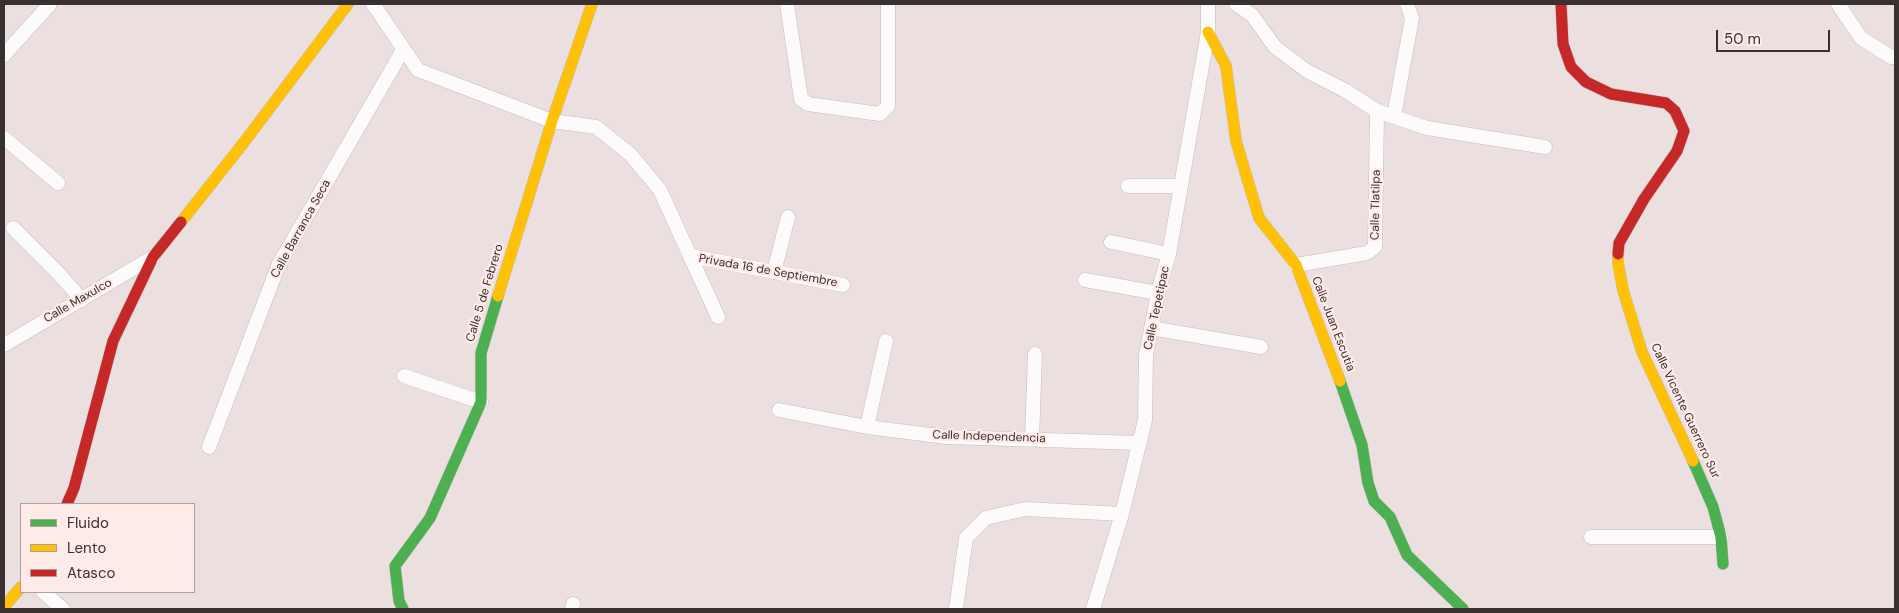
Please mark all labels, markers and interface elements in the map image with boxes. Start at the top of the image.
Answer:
scale bar [1719,20,1833,52]
text: 50 m [1724,29,1761,49]
street label: Calle Tlatilpa [1368,170,1384,240]
street label: Calle Barranca Seca [268,177,334,281]
street label: Calle 5 de Febrero [463,242,507,344]
street label: Privada 16 de Septiembre [697,252,839,290]
street label: Calle Tepetipac [1141,265,1173,351]
street label: Calle Juan Escutia [1308,274,1358,374]
street label: Calle Maxulco [41,276,115,326]
street label: Calle Vicente Guerrero Sur [1647,341,1723,481]
street label: Calle Independencia [932,428,1046,446]
legend [20,503,195,593]
text: Fluido [67,513,109,533]
text: Lento [67,538,106,558]
text: Atasco [67,563,115,583]

